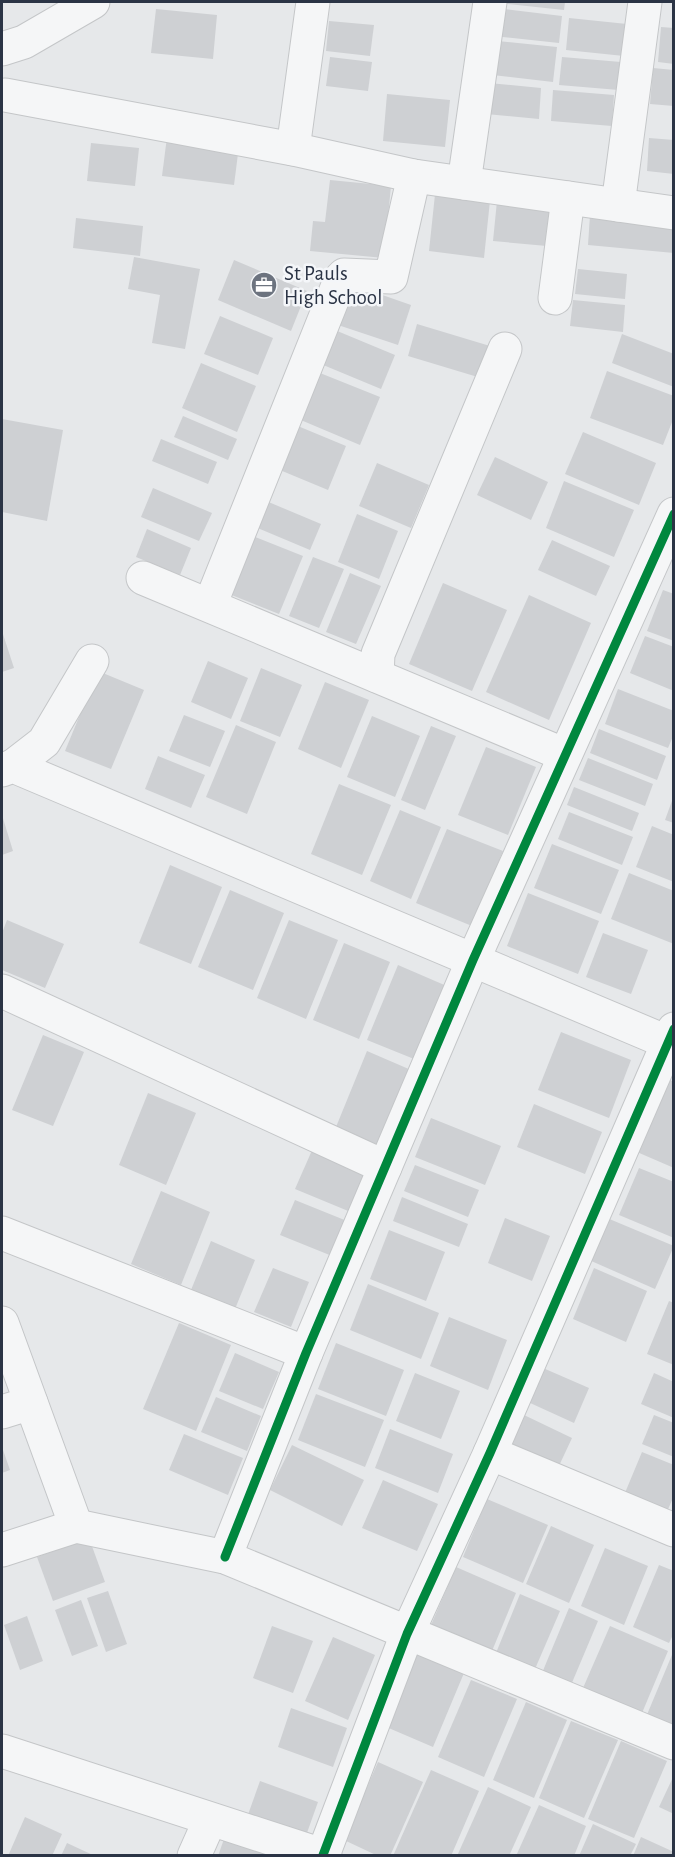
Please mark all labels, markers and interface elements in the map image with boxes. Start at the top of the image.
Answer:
place label: St Pauls High School [284,263,382,308]
office icon: St Pauls High School [249,270,279,300]

